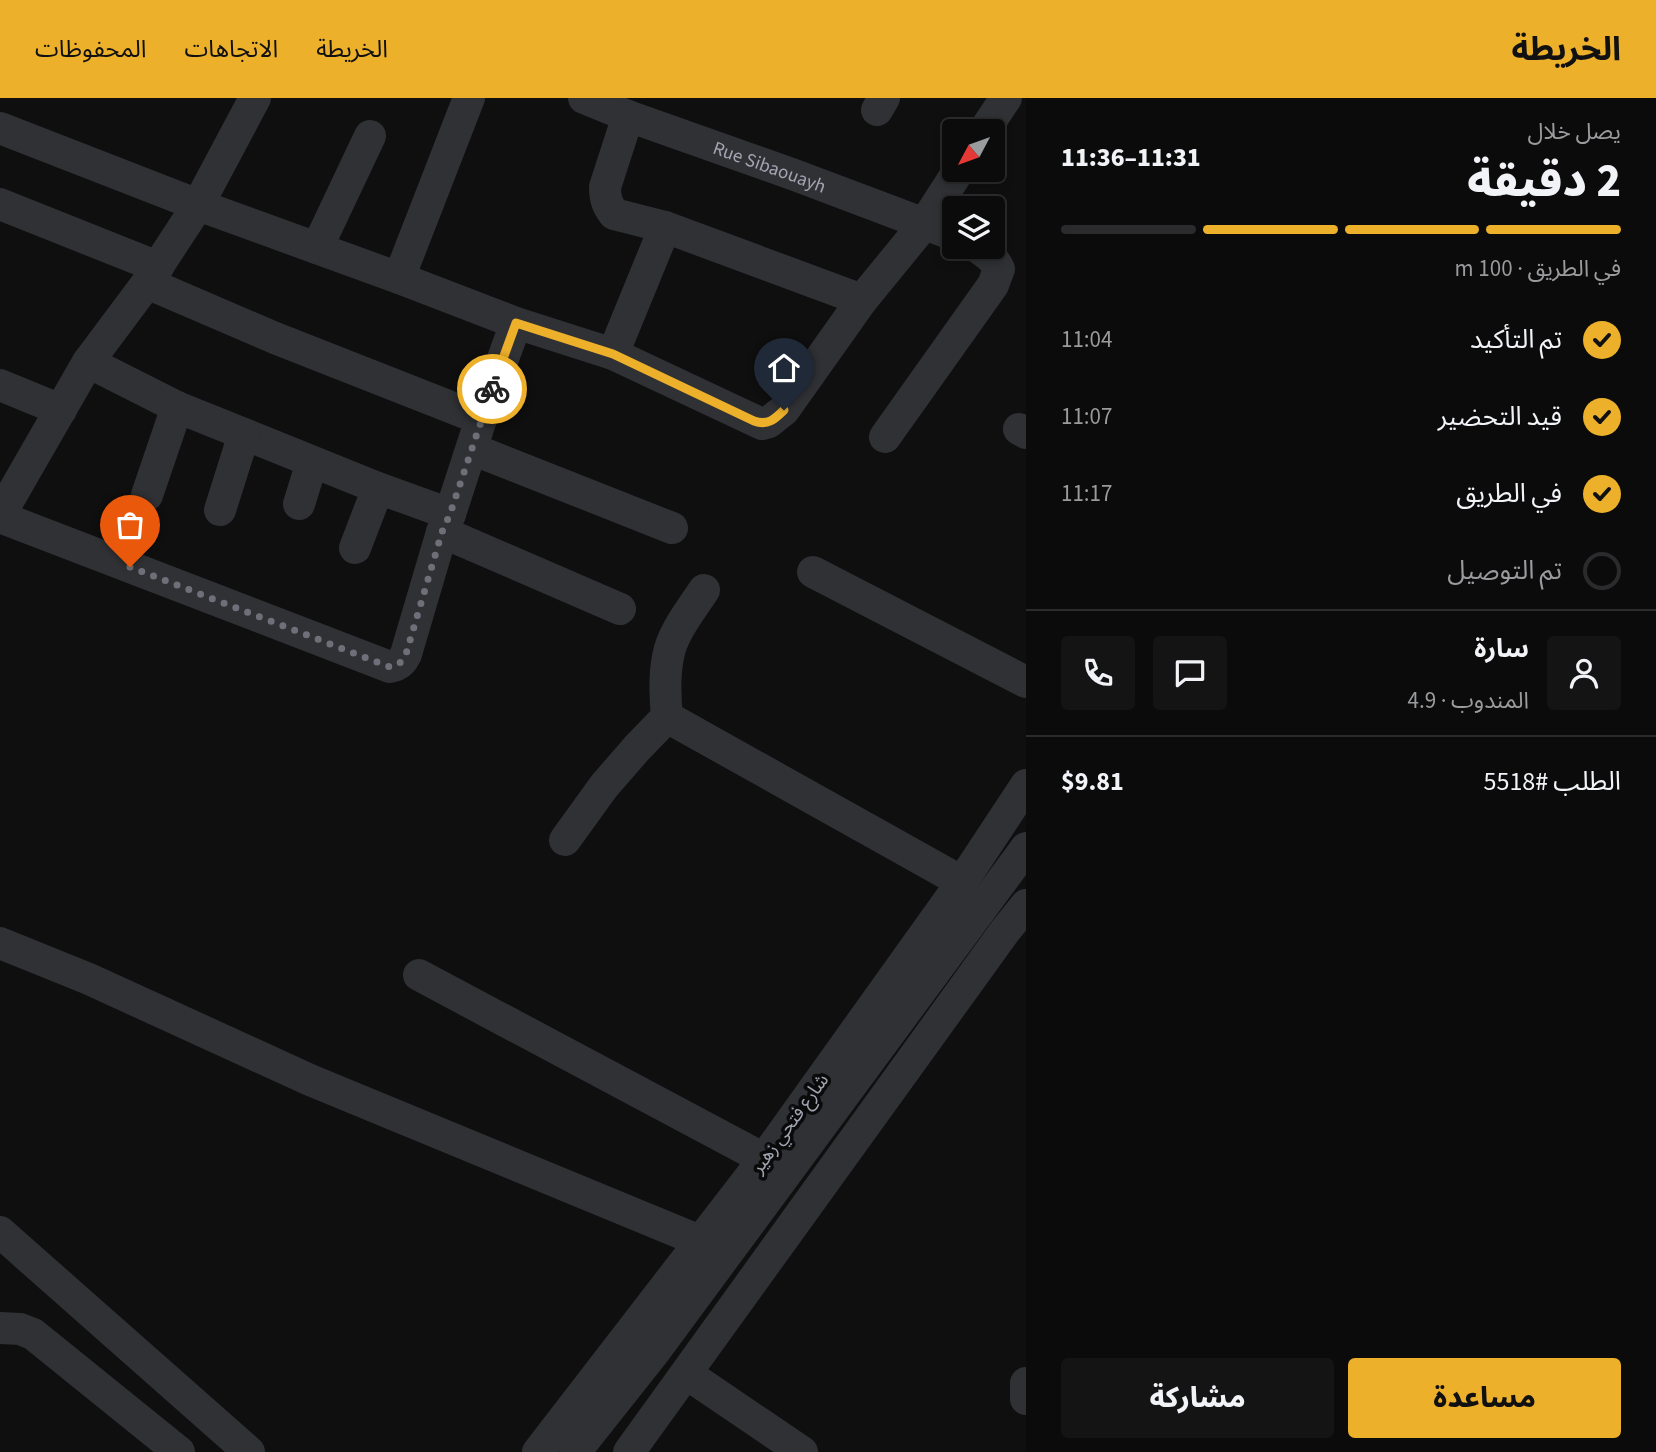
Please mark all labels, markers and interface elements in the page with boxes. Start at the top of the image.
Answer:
text: الخريطة [1511,26,1621,73]
text: المحفوظات [35,32,146,67]
text: الاتجاهات [184,32,278,67]
text: الخريطة [316,32,388,67]
text: يصل خلال [1528,115,1621,148]
north arrow [942,119,1004,182]
map controls [942,119,1005,259]
street label: Rue Sibaouayh [709,135,830,201]
text: 11:31–11:36 [1061,139,1201,176]
text: 2 دقيقة [1467,149,1621,214]
button: layers [942,196,1005,259]
text: في الطريق · 100 m [1455,252,1621,285]
text: تم التأكيد [1470,321,1562,358]
icon: check [1583,321,1621,359]
text: 11:04 [1061,323,1112,356]
pin [754,338,814,410]
icon: home [765,349,803,387]
courier [457,354,527,424]
icon: bike [473,370,511,408]
text: قيد التحضير [1438,398,1562,435]
icon: check [1583,398,1621,436]
text: 11:07 [1061,400,1112,433]
text: في الطريق [1456,475,1562,512]
icon: check [1583,475,1621,513]
text: 11:17 [1061,477,1112,510]
pin [100,495,160,567]
icon: bag [111,506,149,544]
text: تم التوصيل [1447,552,1562,589]
text: سارة [1474,630,1529,667]
button: phone [1061,636,1135,710]
button: chat [1153,636,1227,710]
button: person [1547,636,1621,710]
text: المندوب · 4.9 [1407,684,1529,717]
text: $9.81 [1061,763,1124,800]
text: الطلب #5518 [1484,763,1621,800]
street label: شارع فتحي زهير [744,1068,836,1181]
button: مشاركة [1061,1358,1334,1438]
button: مساعدة [1348,1358,1621,1438]

